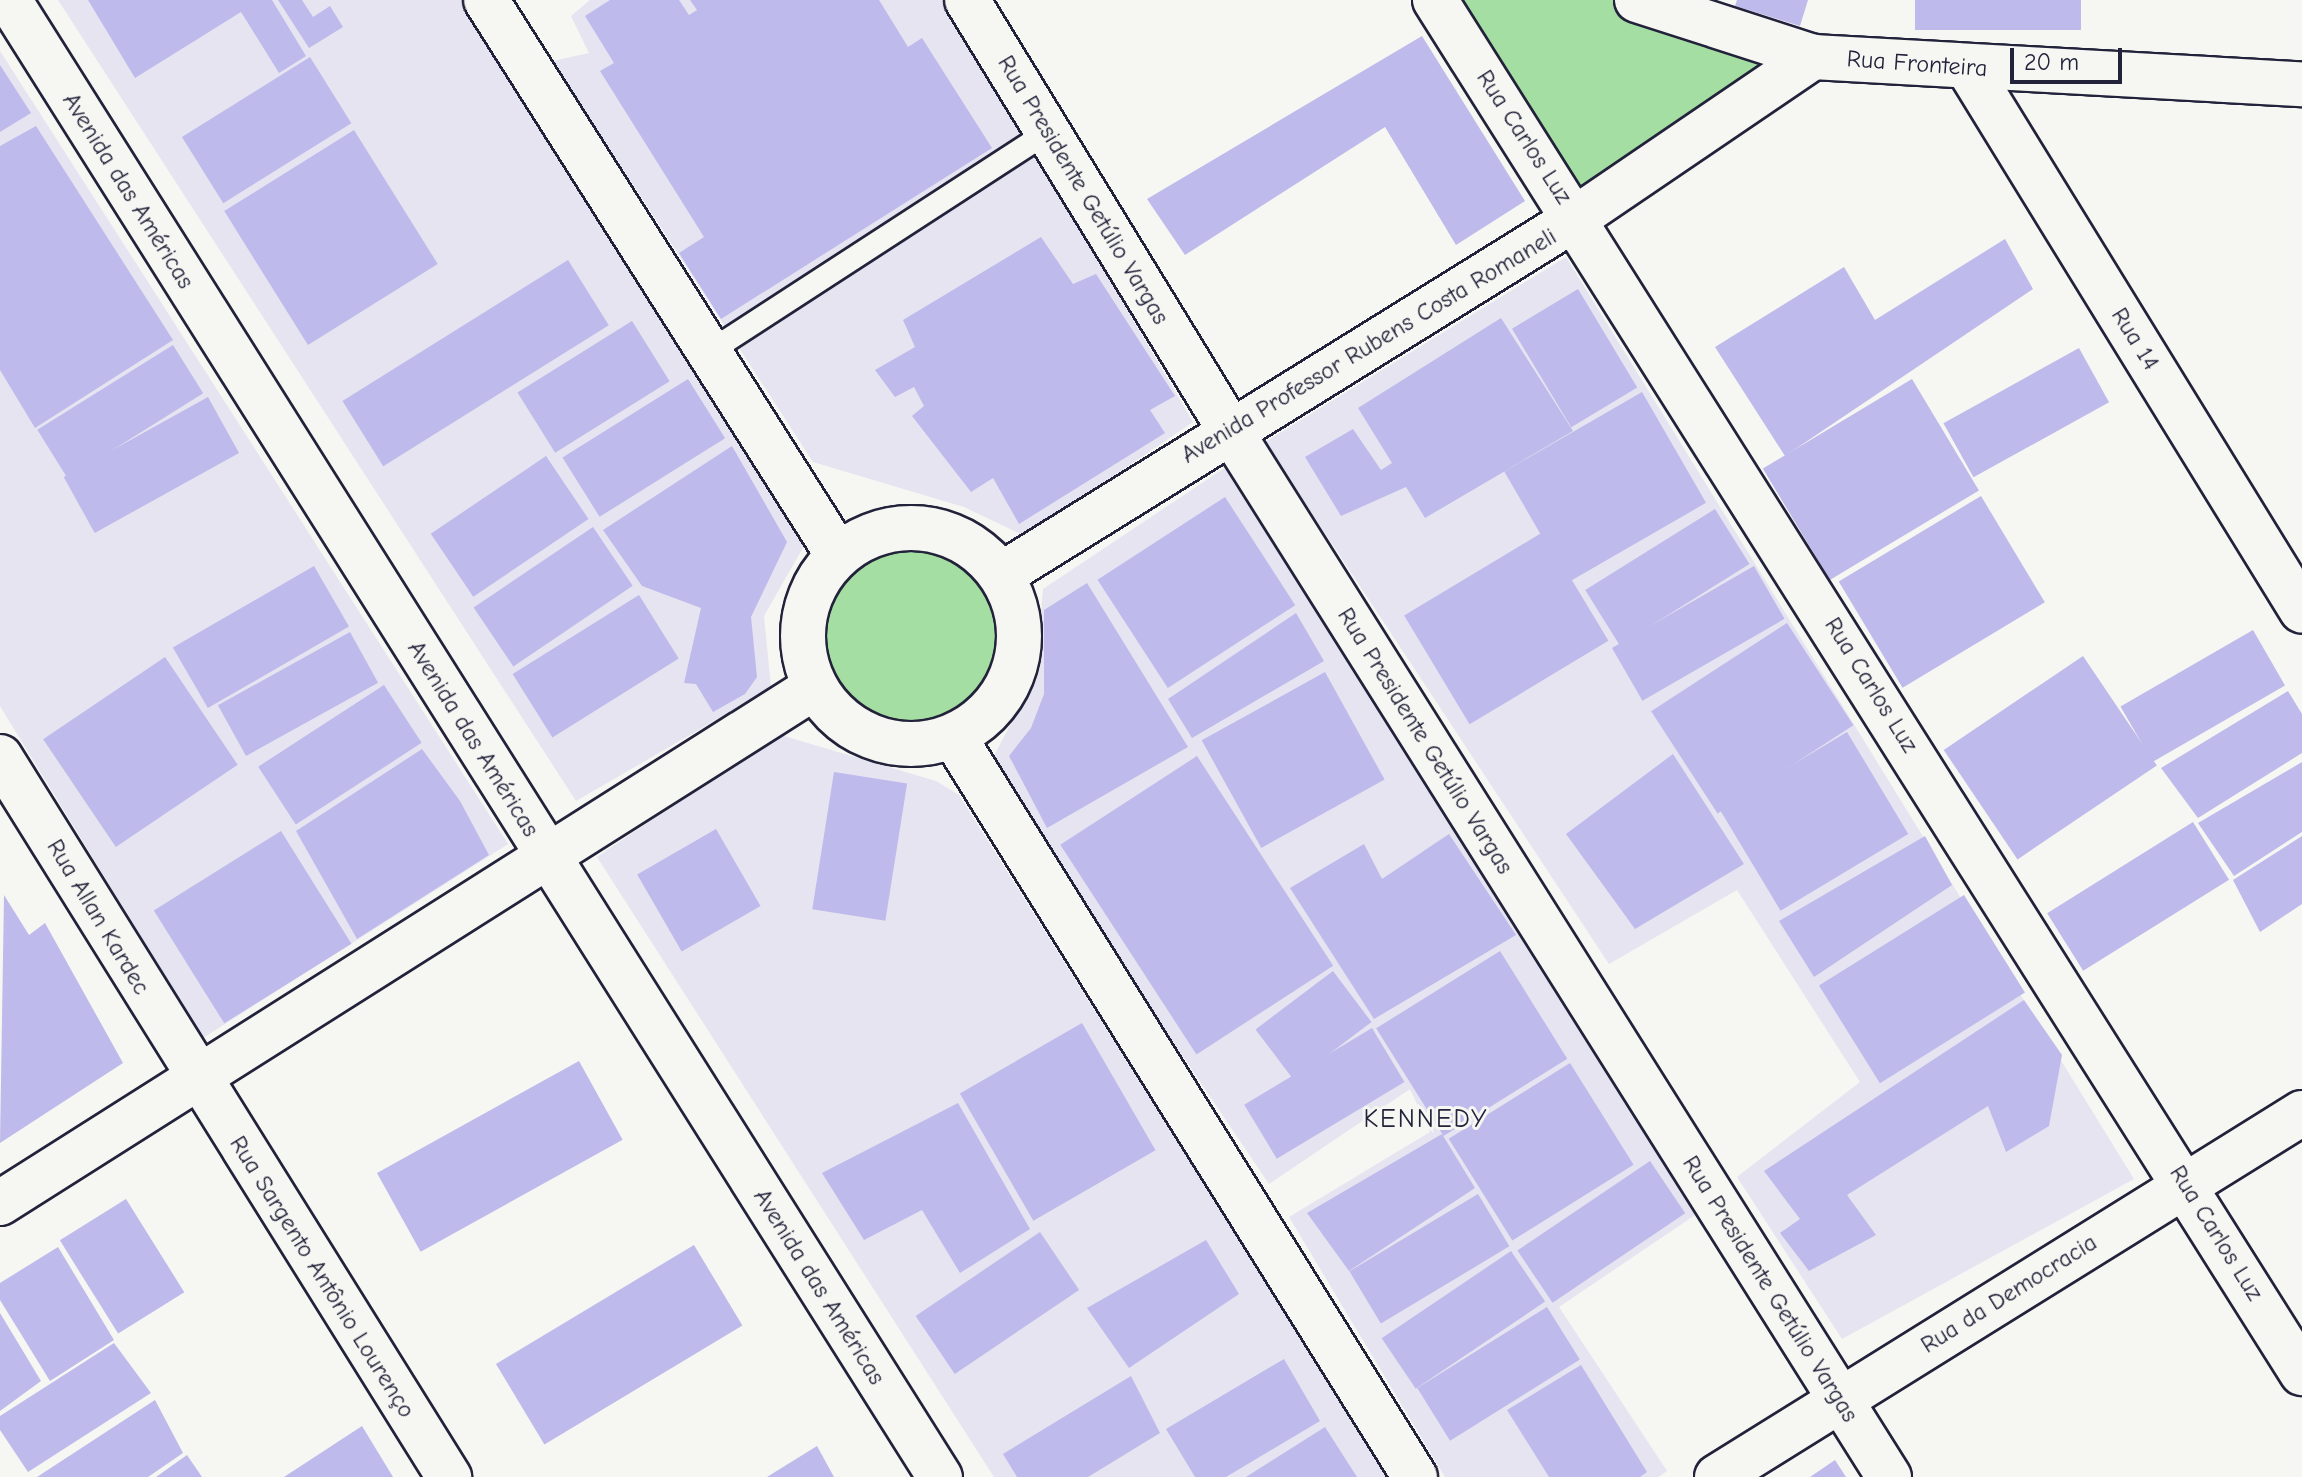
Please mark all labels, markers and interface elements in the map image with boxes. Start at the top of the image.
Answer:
scale bar [2014,32,2126,82]
street label: Rua Fronteira [1846,45,1988,83]
text: 20 m [2024,48,2079,76]
street label: Rua Presidente Getúlio Vargas [991,50,1175,330]
street label: Rua Carlos Luz [1470,65,1578,209]
street label: Avenida das Américas [56,88,200,294]
street label: Avenida Professor Rubens Costa Romaneli [1176,222,1562,470]
street label: Rua 14 [2105,303,2165,375]
street label: Rua Presidente Getúlio Vargas [1331,602,1519,880]
street label: Rua Carlos Luz [1818,612,1924,758]
street label: Avenida das Américas [401,636,545,842]
street label: Rua Allan Kardec [40,834,156,1000]
district label: KENNEDY [1363,1104,1489,1136]
street label: Rua Sargento Antônio Lourenço [223,1131,421,1423]
street label: Rua Presidente Getúlio Vargas [1676,1150,1864,1428]
street label: Rua Carlos Luz [2163,1160,2269,1306]
street label: Avenida das Américas [747,1184,891,1390]
street label: Rua da Democracia [1916,1228,2102,1360]

